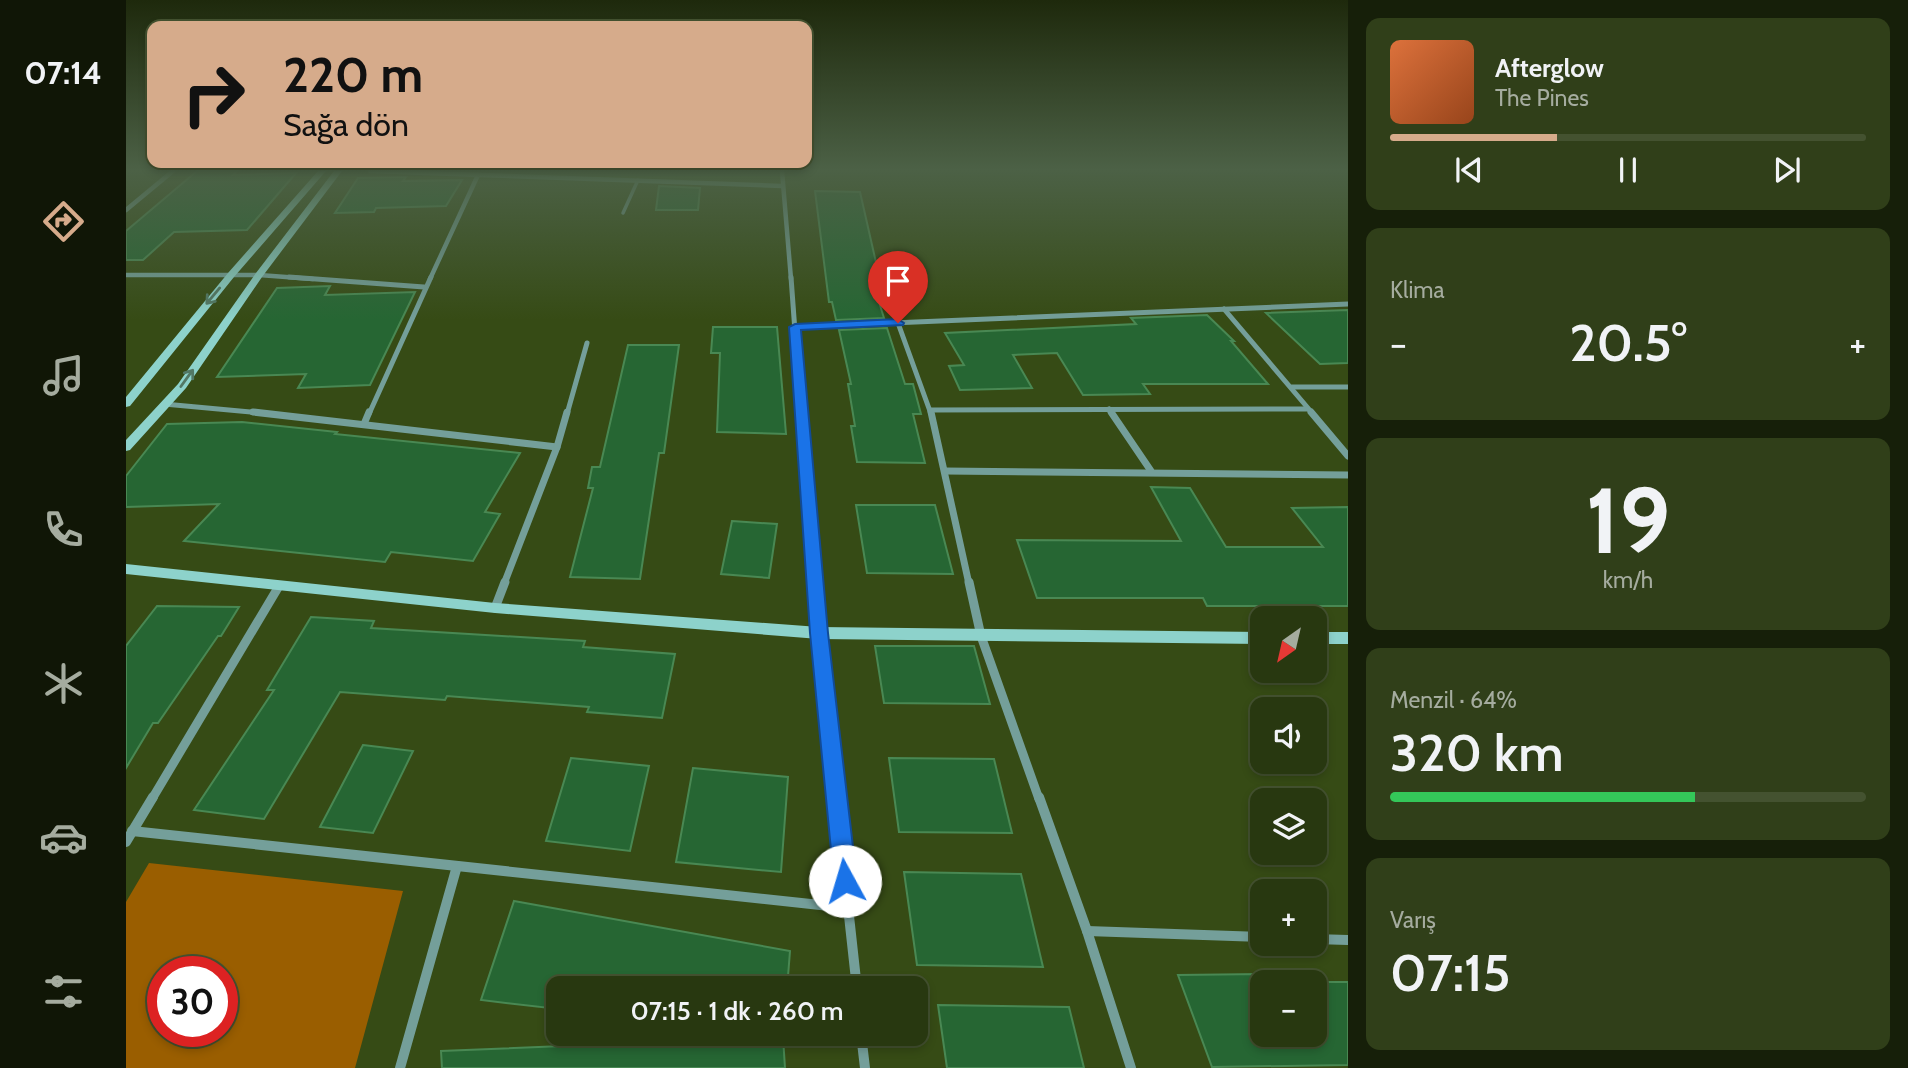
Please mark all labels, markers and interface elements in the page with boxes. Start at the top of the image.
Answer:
text: 220 m [283,45,423,104]
icon: right [168,49,259,140]
text: Afterglow [1495,52,1604,84]
text: 07:14 [24,53,102,92]
text: The Pines [1495,84,1589,112]
text: Sağa dön [283,105,409,144]
icon: previous [1450,151,1488,189]
icon: pause [1609,151,1647,189]
icon: next [1768,151,1806,189]
icon: directions [39,197,88,246]
pin [868,251,928,323]
icon: arrive [879,262,917,300]
text: Klima [1390,276,1445,304]
one-way arrow [205,287,221,305]
text: 20.5° [1569,311,1687,374]
text: − [1390,320,1407,367]
text: + [1849,320,1866,367]
icon: music [39,351,88,400]
one-way arrow [180,369,194,388]
text: 19 [1586,465,1670,576]
icon: phone [39,505,88,554]
text: km/h [1603,566,1653,594]
north arrow [1250,606,1326,682]
map controls [1250,606,1327,1047]
icon: climate [39,659,88,708]
text: Menzil · 64% [1390,686,1517,714]
button: sound [1250,697,1327,774]
text: 320 km [1390,721,1564,784]
button: layers [1250,788,1327,865]
icon: car [39,813,88,862]
position arrow [808,844,882,918]
button: + [1250,879,1327,956]
text: Varış [1390,906,1436,934]
text: 07:15 [1390,941,1510,1004]
speed limit sign: 30 [147,956,238,1047]
icon: filters [39,967,88,1016]
button: − [1250,970,1327,1047]
text: 07:15 · 1 dk · 260 m [631,995,843,1027]

